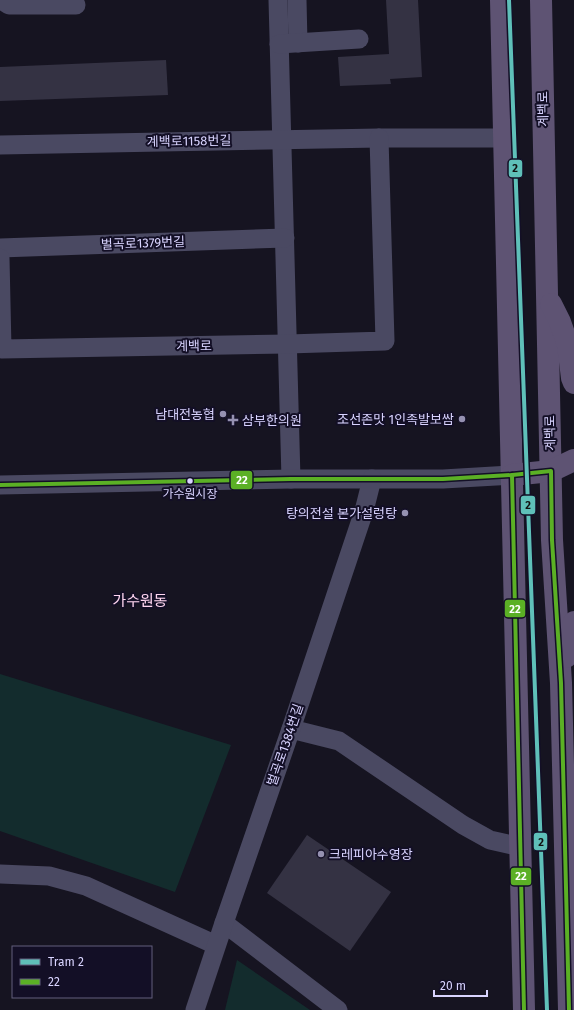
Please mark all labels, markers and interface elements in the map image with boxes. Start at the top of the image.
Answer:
street label: 계백로 [535,91,551,127]
street label: 계백로1158번길 [147,133,231,149]
line badge: 2 [508,159,523,178]
text: 2 [512,162,518,175]
street label: 벌곡로1379번길 [101,234,185,252]
street label: 계백로 [176,338,212,354]
place label: 남대전농협 [155,407,215,422]
marker: 남대전농협 [218,409,228,419]
place label: 조선존맛 1인족발보쌈 [337,412,454,427]
place label: 삼부한의원 [242,413,302,428]
marker: 삼부한의원 [227,414,239,426]
marker: 조선존맛 1인족발보쌈 [457,414,467,424]
street label: 계백로 [542,415,558,451]
line badge: 22 [230,470,253,490]
text: 22 [236,474,248,487]
marker: 가수원시장 [185,476,195,486]
place label: 가수원시장 [162,487,218,501]
line badge: 2 [520,495,536,515]
text: 2 [525,499,531,512]
place label: 탕의전설 본가설렁탕 [286,506,397,521]
marker: 탕의전설 본가설렁탕 [400,508,410,518]
district label: 가수원동 [112,592,168,610]
line badge: 22 [504,599,526,618]
text: 22 [509,603,521,616]
street label: 벌곡로1384번길 [264,702,306,788]
line badge: 2 [533,832,548,851]
text: 2 [538,836,544,849]
place label: 크레피아수영장 [329,847,413,862]
marker: 크레피아수영장 [316,849,326,859]
line badge: 22 [510,867,532,886]
text: 22 [515,870,527,883]
legend [12,946,152,998]
text: Tram 2 [48,955,84,969]
scale bar [434,972,487,998]
text: 22 [48,975,60,989]
text: 20 m [440,979,466,993]

